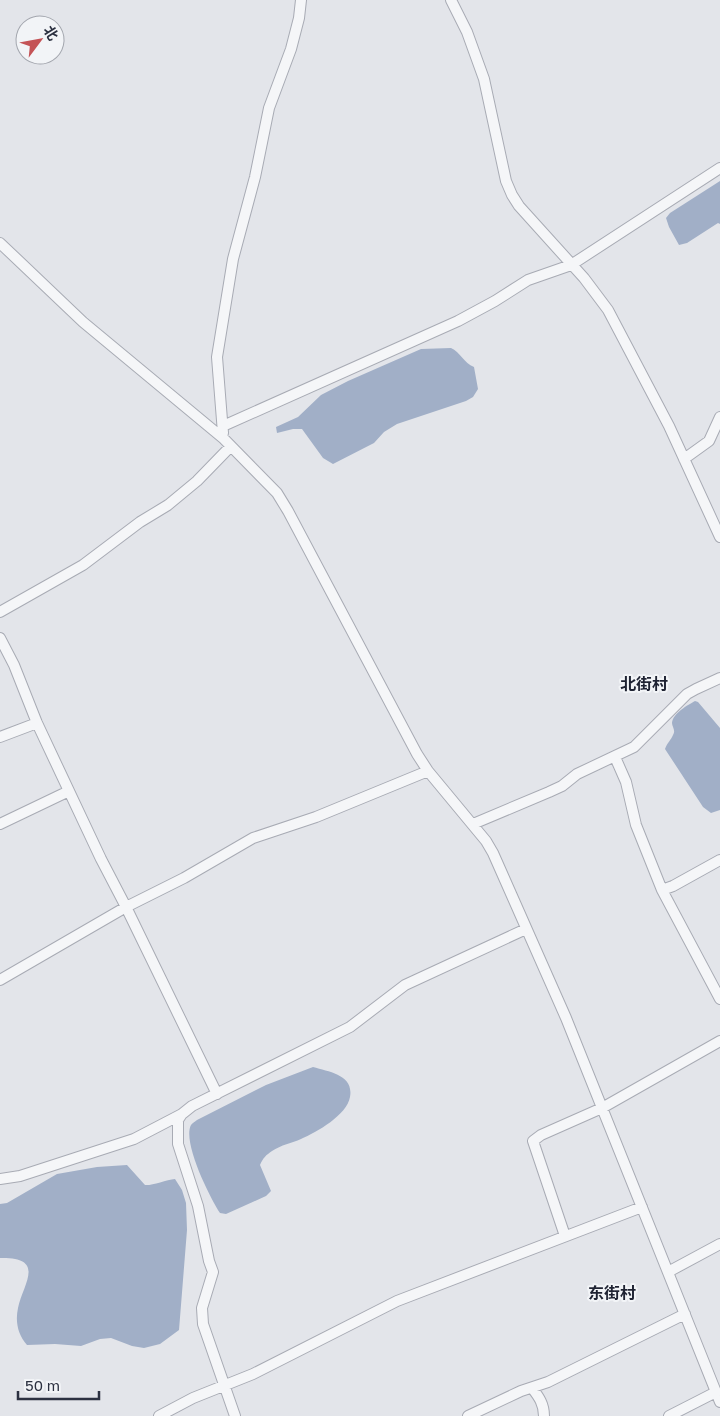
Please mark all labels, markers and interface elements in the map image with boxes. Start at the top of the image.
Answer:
north arrow [15,15,65,65]
text: 北 [41,22,62,43]
district label: 北街村 [620,674,668,694]
district label: 东街村 [588,1283,636,1303]
scale bar [18,1368,99,1400]
text: 50 m [25,1376,60,1394]

